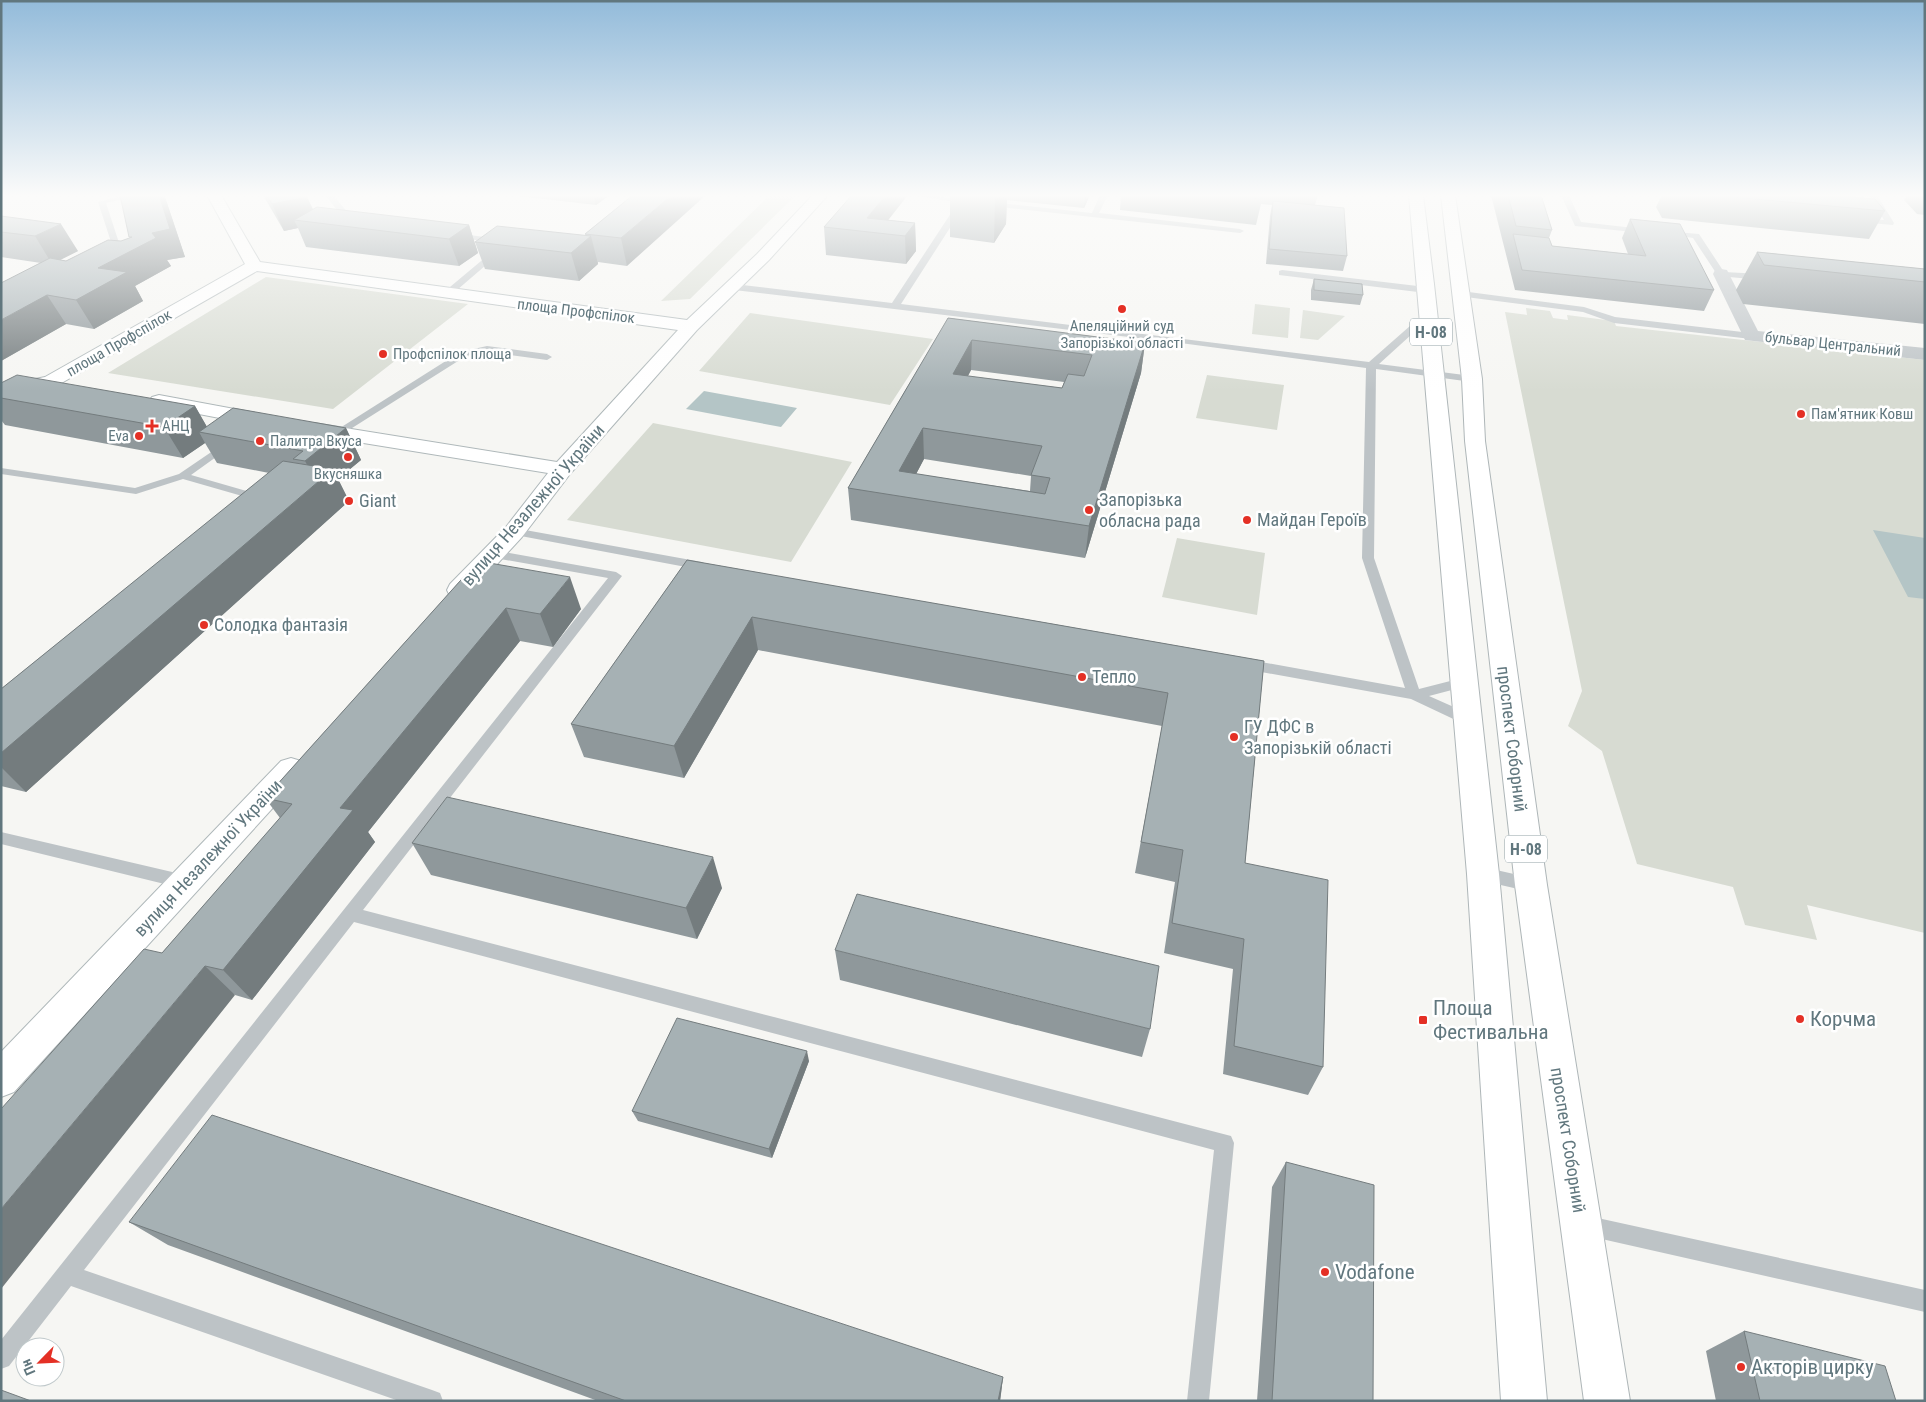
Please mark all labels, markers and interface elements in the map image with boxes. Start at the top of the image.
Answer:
street label: площа Профспілок [516,295,636,327]
marker: Апеляційний суд Запорізької області [1116,303,1128,315]
street label: площа Профспілок [63,306,175,380]
place label: Апеляційний суд Запорізької області [1061,317,1183,352]
road number: Н-08 [1410,318,1452,346]
street label: бульвар Центральний [1764,328,1902,360]
place label: Профспілок площа [393,345,511,363]
marker: Профспілок площа [377,348,389,360]
place label: Пам'ятник Ковш [1811,405,1913,423]
marker: Пам'ятник Ковш [1795,408,1807,420]
place label: АНЦ [162,417,190,435]
marker: АНЦ [146,420,158,432]
street label: вулиця Незалежної України [457,420,608,590]
place label: Eva [108,427,129,445]
marker: Eva [133,430,145,442]
place label: Палитра Вкуса [270,432,362,450]
marker: Палитра Вкуса [254,435,266,447]
marker: Вкусняшка [342,451,354,463]
place label: Вкусняшка [314,465,382,483]
place label: Запорізька обласна рада [1099,489,1201,531]
place label: Giant [359,490,396,511]
marker: Giant [343,495,355,507]
marker: Запорізька обласна рада [1083,504,1095,516]
place label: Майдан Героїв [1257,509,1367,530]
marker: Майдан Героїв [1241,514,1253,526]
place label: Солодка фантазія [214,614,348,635]
marker: Солодка фантазія [198,619,210,631]
street label: проспект Соборний [1493,665,1532,813]
place label: Тепло [1092,666,1136,687]
marker: Тепло [1076,671,1088,683]
place label: ГУ ДФС в Запорізькій області [1244,716,1392,758]
marker: ГУ ДФС в Запорізькій області [1228,731,1240,743]
street label: вулиця Незалежної України [129,775,286,940]
road number: Н-08 [1505,836,1547,862]
place label: Площа Фестивальна [1433,996,1549,1044]
place label: Корчма [1810,1007,1876,1031]
marker: Корчма [1794,1013,1806,1025]
marker: Площа Фестивальна [1417,1014,1429,1026]
street label: проспект Соборний [1547,1066,1590,1214]
place label: Vodafone [1335,1260,1415,1284]
marker: Vodafone [1319,1266,1331,1278]
north arrow [15,1337,65,1387]
place label: Акторів цирку [1751,1355,1874,1379]
text: Пн [18,1357,39,1378]
marker: Акторів цирку [1735,1361,1747,1373]

